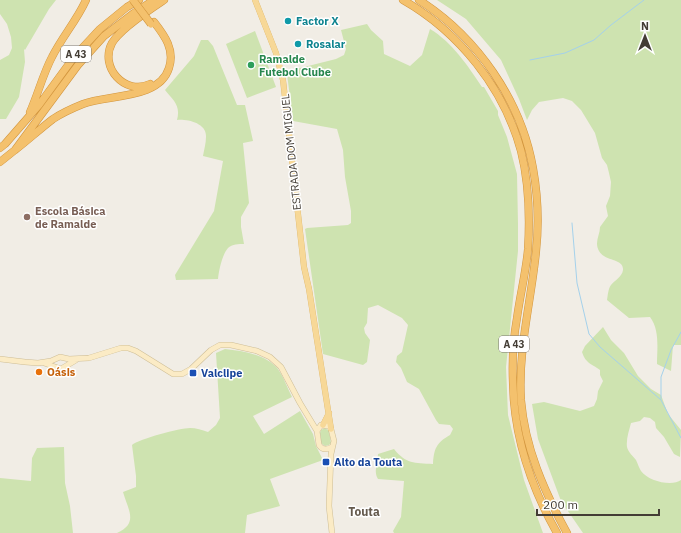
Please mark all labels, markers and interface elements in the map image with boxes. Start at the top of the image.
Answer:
place label: Factor X [296,14,339,28]
marker: Factor X [283,16,293,26]
north arrow [625,16,665,56]
text: N [641,19,649,33]
place label: Rosalar [306,37,346,51]
marker: Rosalar [293,39,303,49]
road number: A 43 [61,46,91,62]
place label: Ramalde Futebol Clube [259,52,331,79]
marker: Ramalde Futebol Clube [246,60,256,70]
street label: ESTRADA DOM MIGUEL [278,93,304,211]
place label: Escola Básica de Ramalde [35,204,105,231]
marker: Escola Básica de Ramalde [22,212,32,222]
road number: A 43 [499,336,529,352]
place label: Oásis [47,365,76,379]
place label: Valclipe [201,366,242,380]
marker: Oásis [34,367,44,377]
marker: Valclipe [188,368,198,378]
place label: Alto da Touta [334,455,402,469]
marker: Alto da Touta [321,457,331,467]
scale bar [537,491,659,517]
text: 200 m [543,497,578,512]
district label: Touta [348,504,380,519]

